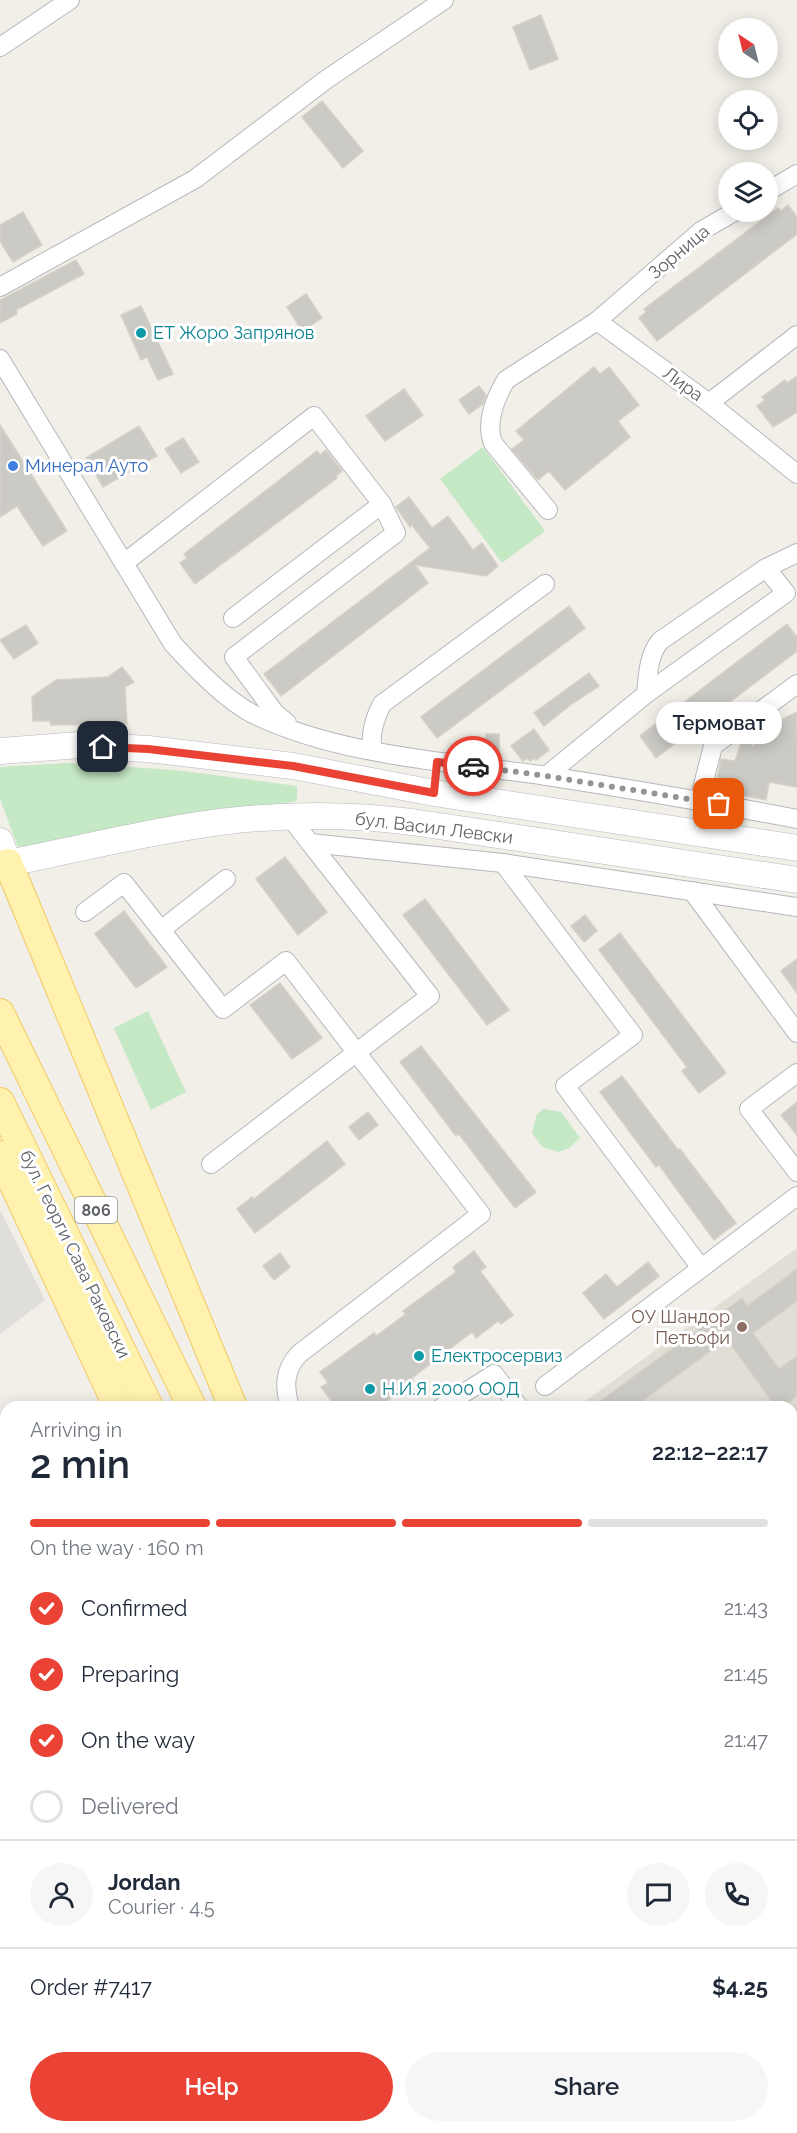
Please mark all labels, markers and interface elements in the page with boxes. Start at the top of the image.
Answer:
north arrow [718,18,778,78]
map controls [718,18,778,222]
button: locate [718,90,778,150]
button: layers [718,162,778,222]
street label: Зорница [644,220,713,283]
place label: ЕТ Жоро Запрянов [153,322,314,343]
marker: ЕТ Жоро Запрянов [134,326,148,340]
street label: Лира [659,362,708,405]
place label: Минерал Ауто [25,455,149,476]
marker: Минерал Ауто [6,459,20,473]
callout: Термоват [656,702,782,744]
text: Термоват [672,711,766,735]
pin [77,721,128,772]
icon: home [86,730,119,763]
courier [443,736,503,796]
icon: car [457,750,490,783]
pin [693,778,744,829]
icon: bag [702,787,735,820]
street label: бул. Васил Левски [354,807,514,848]
street label: бул. Георги Сава Раковски [16,1146,135,1361]
road number: 806 [75,1197,117,1223]
place label: ОУ Шандор Петьофи [631,1306,730,1348]
marker: ОУ Шандор Петьофи [735,1320,749,1334]
place label: Електросервиз [431,1345,563,1366]
marker: Електросервиз [412,1349,426,1363]
place label: Н.И.Я 2000 ООД [382,1378,519,1399]
marker: Н.И.Я 2000 ООД [363,1382,377,1396]
text: Arriving in [30,1418,122,1442]
text: 22:12–22:17 [652,1439,768,1465]
text: 2 min [30,1441,130,1487]
text: On the way · 160 m [30,1536,204,1560]
icon: check [30,1592,63,1625]
text: Confirmed [81,1595,188,1621]
text: 21:43 [724,1596,768,1620]
icon: check [30,1658,63,1691]
text: Preparing [81,1661,179,1687]
text: 21:45 [723,1662,768,1686]
icon: check [30,1724,63,1757]
text: On the way [81,1727,195,1753]
text: 21:47 [724,1728,768,1752]
text: Delivered [81,1793,179,1819]
button: person [30,1863,93,1926]
button: chat [627,1863,690,1926]
button: phone [705,1863,768,1926]
text: Jordan [108,1869,180,1895]
text: Courier · 4.5 [108,1895,215,1919]
text: Order #7417 [30,1974,152,2000]
text: $4.25 [712,1974,768,2000]
button: Help [30,2052,393,2121]
button: Share [405,2052,768,2121]

